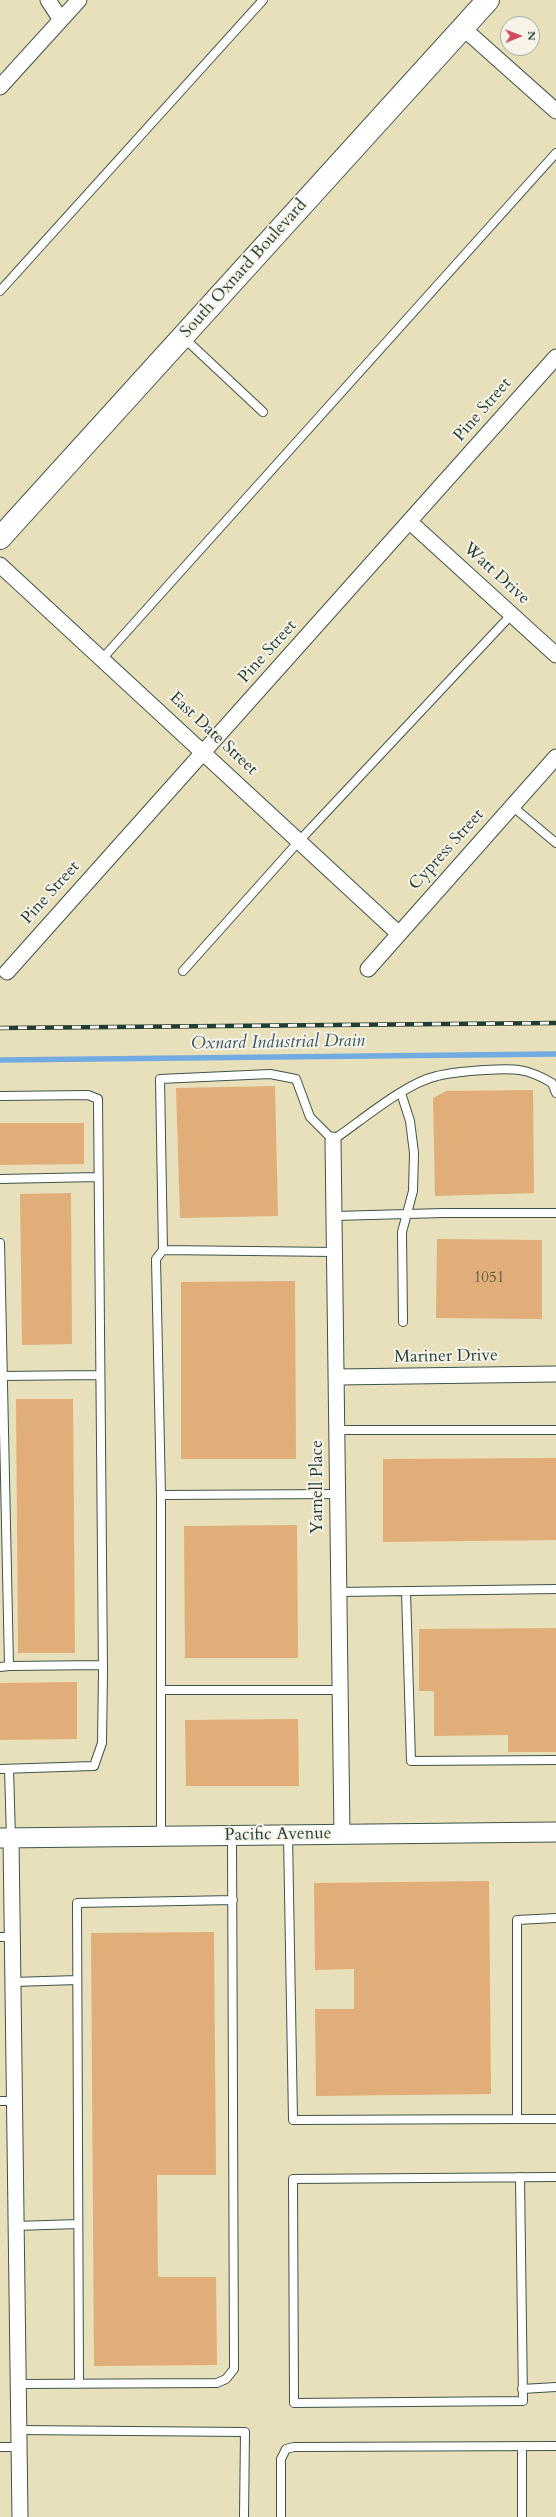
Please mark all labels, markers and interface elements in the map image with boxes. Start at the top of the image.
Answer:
north arrow [500,16,540,56]
text: N [524,31,539,41]
street label: South Oxnard Boulevard [176,195,312,343]
street label: Pine Street [450,374,516,446]
street label: Watt Drive [459,539,533,609]
street label: Pine Street [234,616,302,688]
street label: East Date Street [165,688,261,780]
street label: Cypress Street [405,805,489,895]
street label: Pine Street [17,857,85,929]
water label: Oxnard Industrial Drain [191,1031,365,1055]
house number: 1051 [474,1270,504,1288]
street label: Mariner Drive [394,1346,498,1368]
street label: Yarnell Place [308,1440,328,1534]
street label: Pacific Avenue [224,1824,332,1846]

